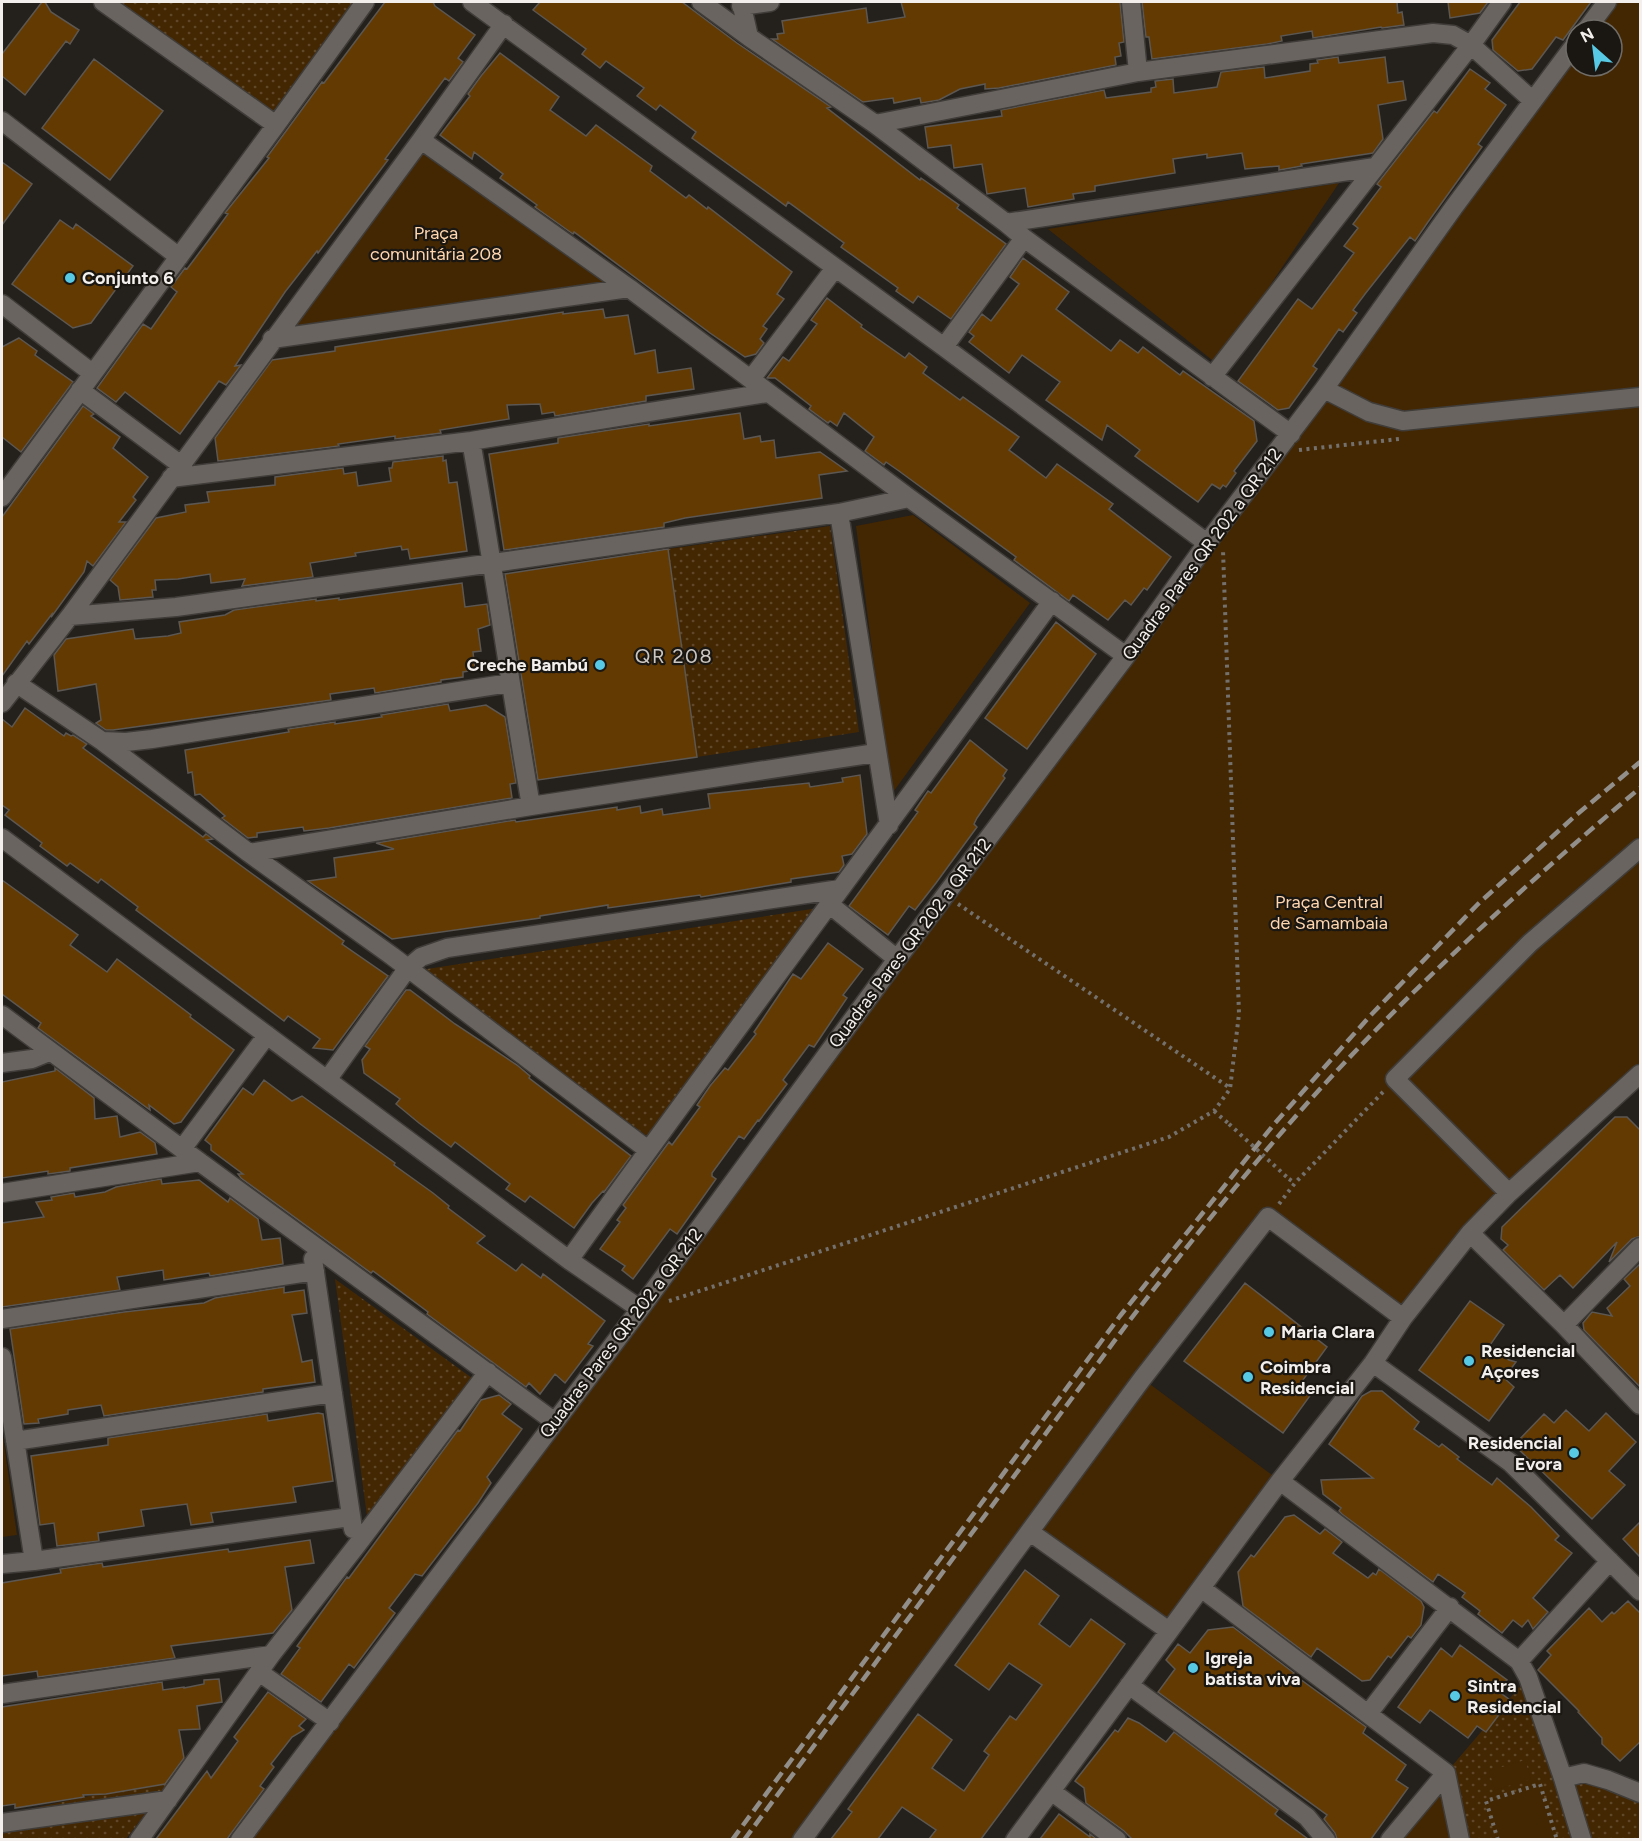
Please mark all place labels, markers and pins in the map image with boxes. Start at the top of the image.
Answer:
place label: Conjunto 6 [82,267,174,289]
marker: Conjunto 6 [63,271,77,285]
place label: Creche Bambú [467,654,588,676]
marker: Creche Bambú [593,658,607,672]
place label: Maria Clara [1281,1321,1375,1343]
marker: Maria Clara [1262,1325,1276,1339]
place label: Residencial Açores [1481,1340,1575,1383]
marker: Residencial Açores [1462,1354,1476,1368]
place label: Coimbra Residencial [1260,1356,1354,1399]
marker: Coimbra Residencial [1241,1370,1255,1384]
place label: Residencial Evora [1468,1432,1562,1475]
marker: Residencial Evora [1567,1446,1581,1460]
place label: Igreja batista viva [1205,1647,1301,1690]
marker: Igreja batista viva [1186,1661,1200,1675]
place label: Sintra Residencial [1467,1675,1561,1718]
marker: Sintra Residencial [1448,1689,1462,1703]

